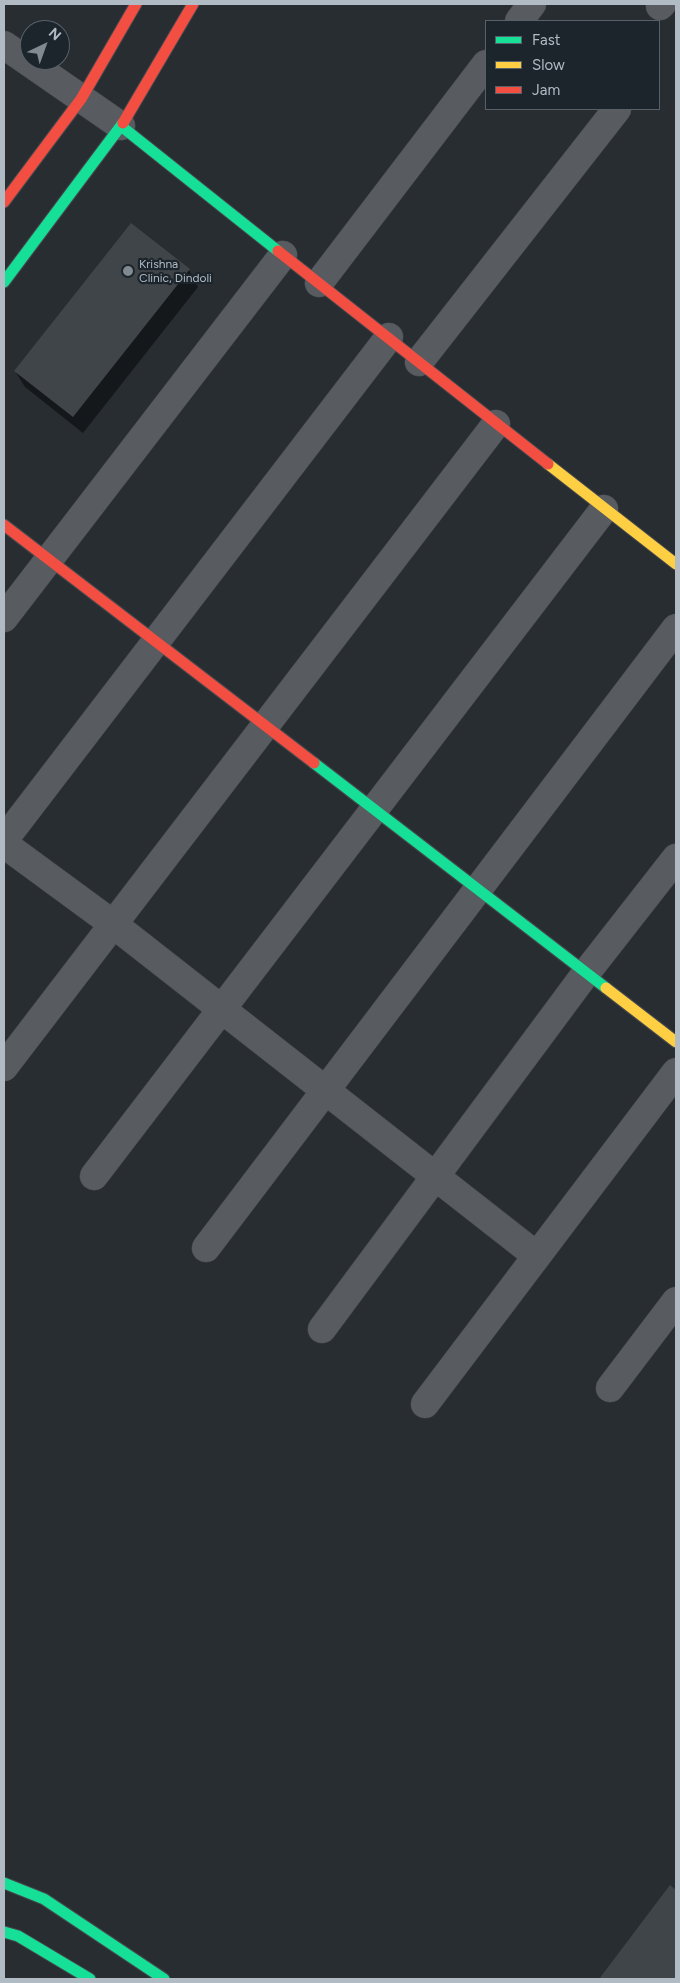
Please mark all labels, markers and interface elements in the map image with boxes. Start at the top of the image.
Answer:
north arrow [20,20,70,70]
legend [485,20,660,110]
text: N [45,24,64,44]
text: Fast [532,31,560,49]
text: Slow [532,56,565,74]
text: Jam [532,81,560,99]
place label: Krishna Clinic, Dindoli [139,257,212,285]
marker: Krishna Clinic, Dindoli [121,264,135,278]

